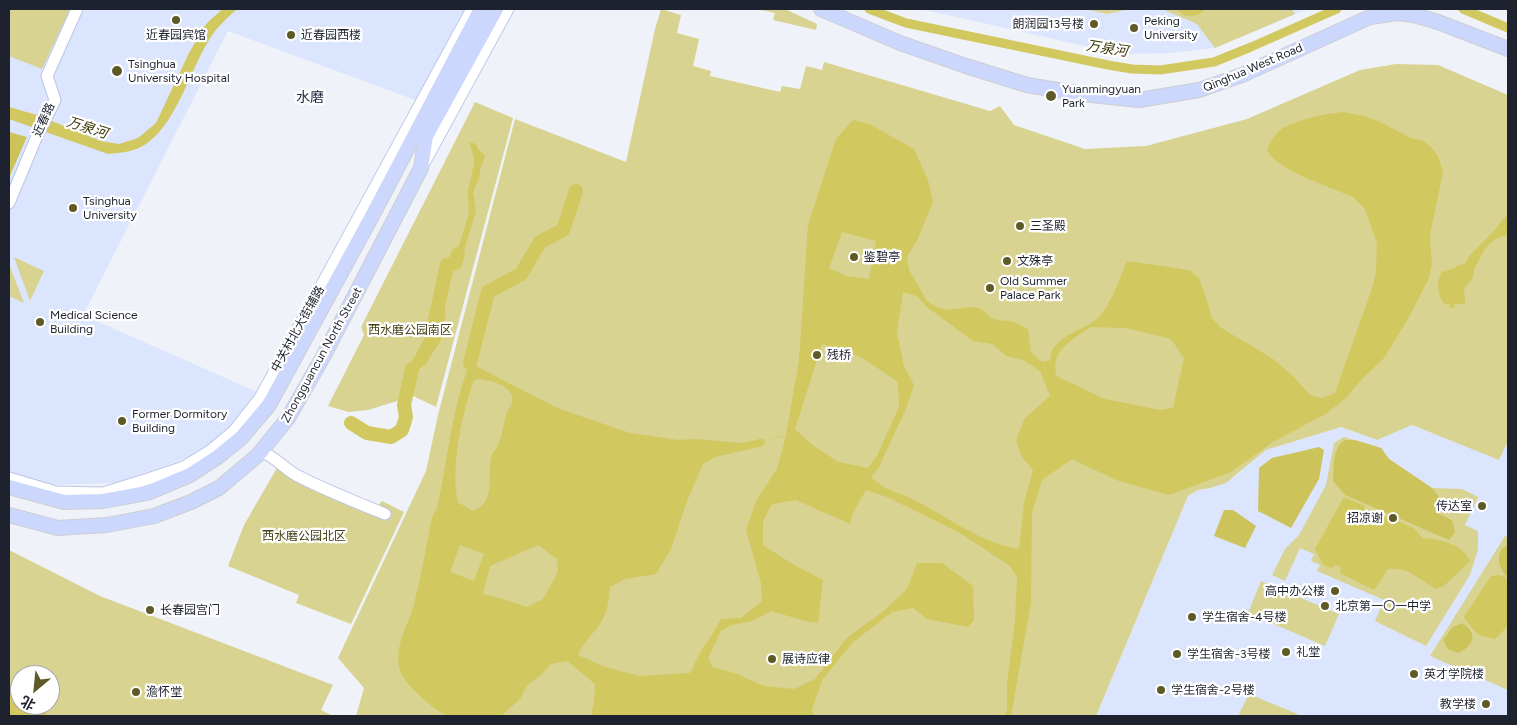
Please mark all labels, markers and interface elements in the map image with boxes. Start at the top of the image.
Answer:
marker: 近春园宾馆 [170,14,182,26]
place label: Peking University [1144,14,1198,42]
place label: 朗润园13号楼 [1013,17,1084,31]
marker: 朗润园13号楼 [1088,18,1100,30]
marker: Peking University [1128,22,1140,34]
place label: 近春园宾馆 [146,28,206,42]
place label: 近春园西楼 [301,28,361,42]
marker: 近春园西楼 [285,29,297,41]
water label: 万泉河 [1085,37,1129,61]
street label: Qinghua West Road [1201,41,1305,95]
place label: Tsinghua University Hospital [128,57,230,85]
marker: Tsinghua University Hospital [110,64,124,78]
place label: Yuanmingyuan Park [1062,82,1141,110]
marker: Yuanmingyuan Park [1044,89,1058,103]
district label: 水磨 [296,90,324,106]
street label: 近春路 [30,101,58,139]
water label: 万泉河 [64,114,110,142]
place label: Tsinghua University [83,194,137,222]
marker: Tsinghua University [67,202,79,214]
place label: 三圣殿 [1030,219,1066,233]
marker: 三圣殿 [1014,220,1026,232]
place label: 鉴碧亭 [864,250,900,264]
marker: 鉴碧亭 [848,251,860,263]
place label: 文殊亭 [1017,254,1053,268]
marker: 文殊亭 [1001,255,1013,267]
place label: Old Summer Palace Park [1000,274,1067,302]
marker: Old Summer Palace Park [984,282,996,294]
street label: 中关村北大街辅路 [268,284,328,374]
street label: Zhongguancun North Street [279,285,365,425]
place label: Medical Science Building [50,308,138,336]
marker: Medical Science Building [34,316,46,328]
park label: 西水磨公园南区 [368,323,452,337]
place label: 残桥 [827,348,851,362]
marker: 残桥 [811,349,823,361]
place label: Former Dormitory Building [132,407,227,435]
marker: Former Dormitory Building [116,415,128,427]
place label: 传达室 [1436,499,1472,513]
marker: 传达室 [1476,500,1488,512]
place label: 招凉谢 [1347,511,1383,525]
marker: 招凉谢 [1387,512,1399,524]
park label: 西水磨公园北区 [262,529,346,543]
place label: 高中办公楼 [1265,584,1325,598]
marker: 高中办公楼 [1329,585,1341,597]
place label: 北京第一〇一中学 [1335,599,1431,613]
marker: 北京第一〇一中学 [1319,600,1331,612]
place label: 长春园宫门 [160,603,220,617]
marker: 长春园宫门 [144,604,156,616]
place label: 学生宿舍-4号楼 [1202,610,1286,624]
marker: 学生宿舍-4号楼 [1186,611,1198,623]
place label: 礼堂 [1296,645,1320,659]
marker: 礼堂 [1280,646,1292,658]
place label: 学生宿舍-3号楼 [1187,647,1271,661]
marker: 学生宿舍-3号楼 [1171,648,1183,660]
place label: 展诗应律 [782,652,830,666]
marker: 展诗应律 [766,653,778,665]
north arrow [10,665,60,715]
place label: 英才学院楼 [1424,667,1484,681]
marker: 英才学院楼 [1408,668,1420,680]
place label: 学生宿舍-2号楼 [1171,683,1255,697]
marker: 学生宿舍-2号楼 [1155,684,1167,696]
place label: 澹怀堂 [146,685,182,699]
marker: 澹怀堂 [130,686,142,698]
text: 北 [18,692,38,714]
place label: 教学楼 [1440,697,1476,711]
marker: 教学楼 [1480,698,1492,710]

